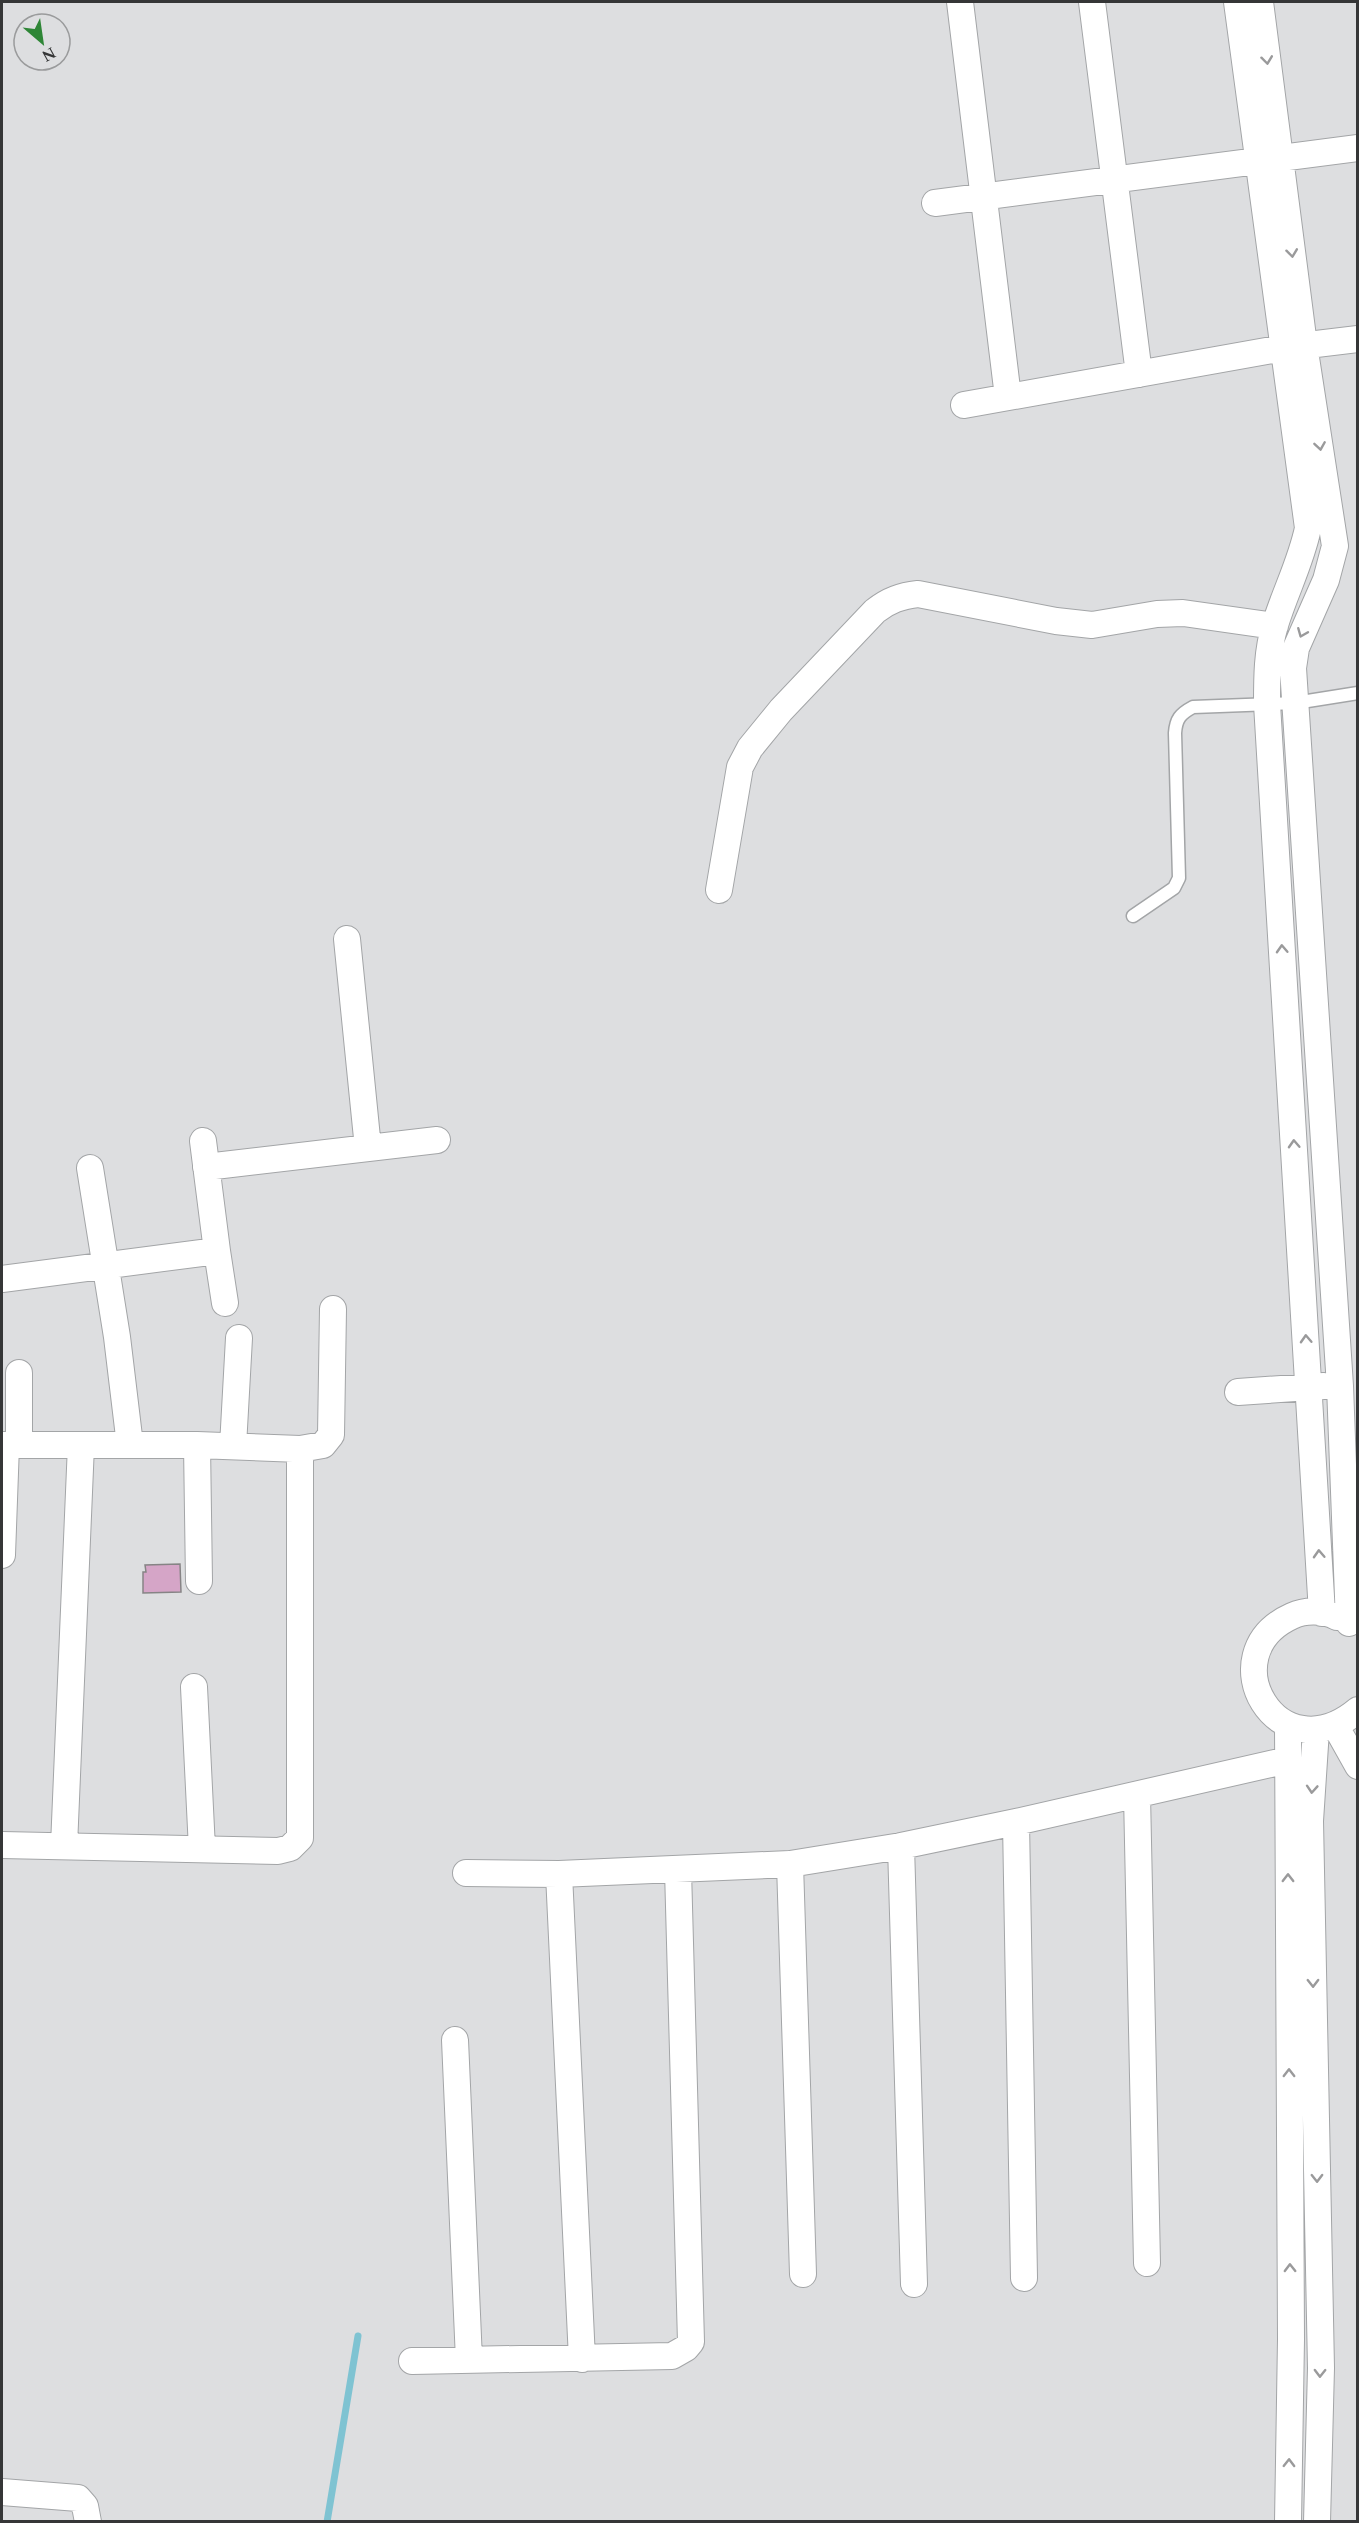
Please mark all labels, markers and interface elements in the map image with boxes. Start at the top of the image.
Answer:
north arrow [12,12,72,72]
text: N [37,41,60,68]
one-way arrow [1261,55,1273,64]
one-way arrow [1286,248,1298,257]
one-way arrow [1313,441,1326,451]
one-way arrow [1297,627,1309,638]
one-way arrow [1275,945,1288,954]
one-way arrow [1287,1139,1300,1148]
one-way arrow [1299,1334,1312,1343]
one-way arrow [1312,1550,1325,1559]
one-way arrow [1306,1784,1319,1793]
one-way arrow [1282,1874,1294,1883]
one-way arrow [1307,1979,1319,1988]
one-way arrow [1283,2069,1295,2078]
one-way arrow [1311,2174,1323,2183]
one-way arrow [1284,2264,1296,2273]
one-way arrow [1314,2369,1327,2378]
one-way arrow [1282,2459,1295,2468]

